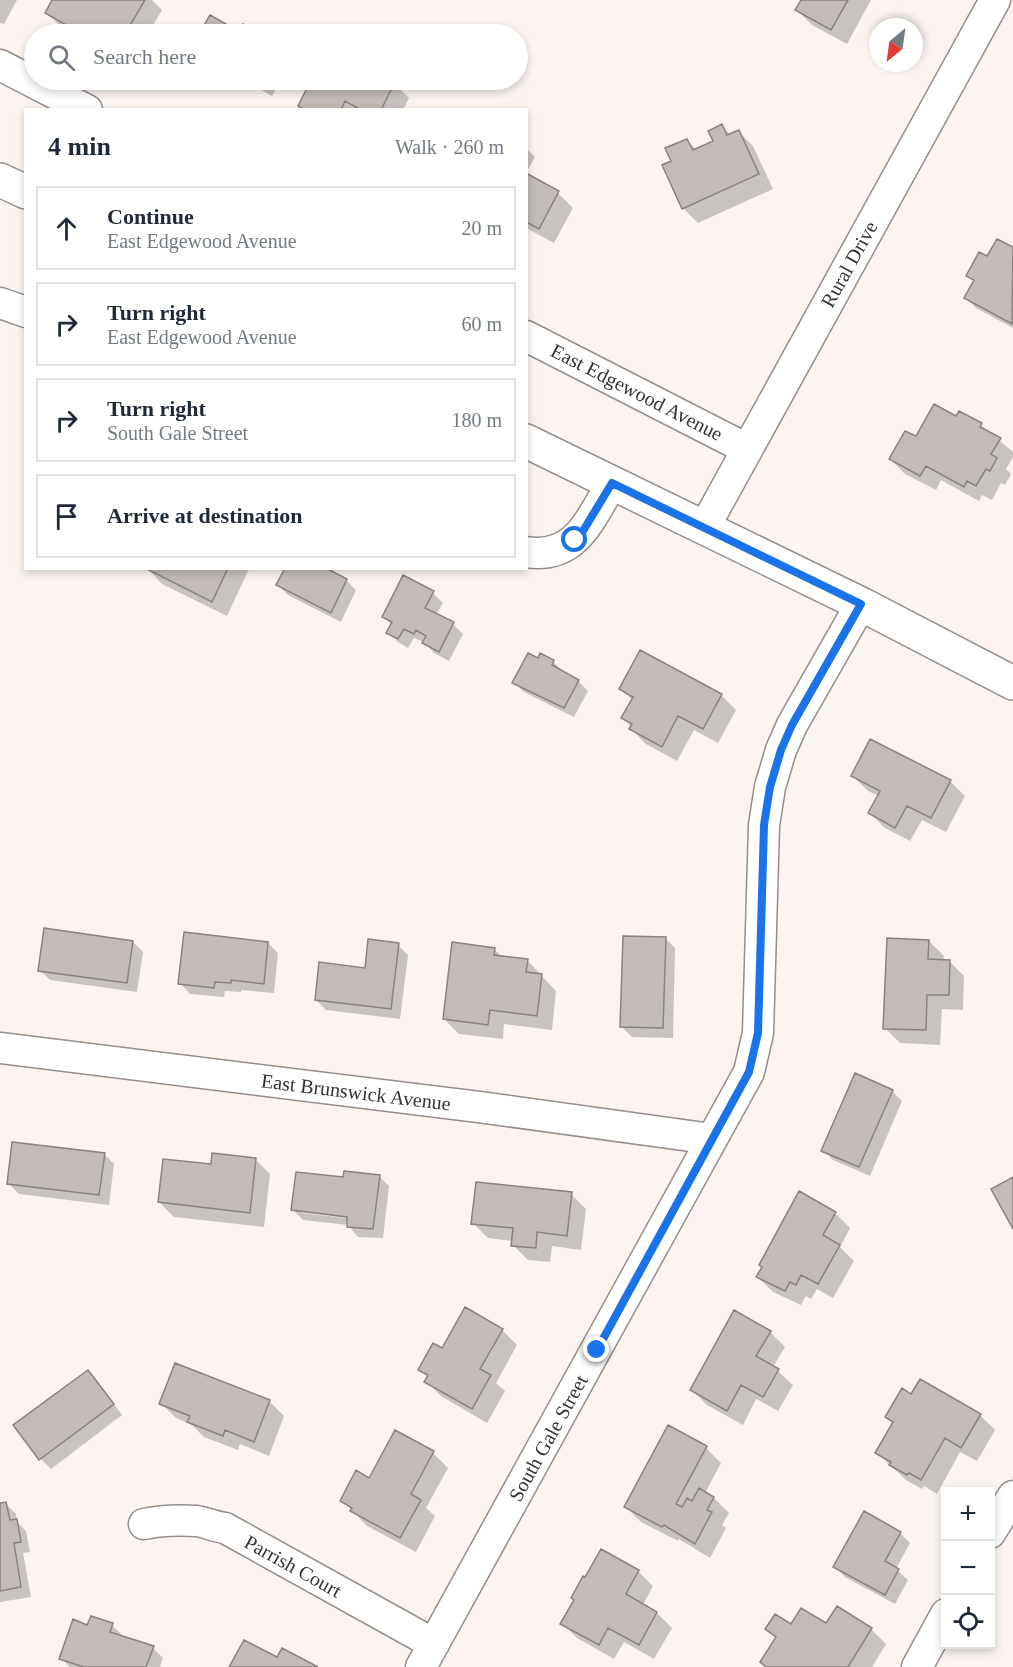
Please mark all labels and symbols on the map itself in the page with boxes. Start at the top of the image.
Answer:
north arrow [869,18,923,72]
street label: Rural Drive [816,217,882,311]
street label: East Edgewood Avenue [547,339,727,446]
route start [561,526,587,552]
street label: East Brunswick Avenue [260,1069,452,1115]
route end [583,1336,609,1362]
street label: South Gale Street [504,1371,592,1505]
street label: Parrish Court [241,1530,346,1602]

